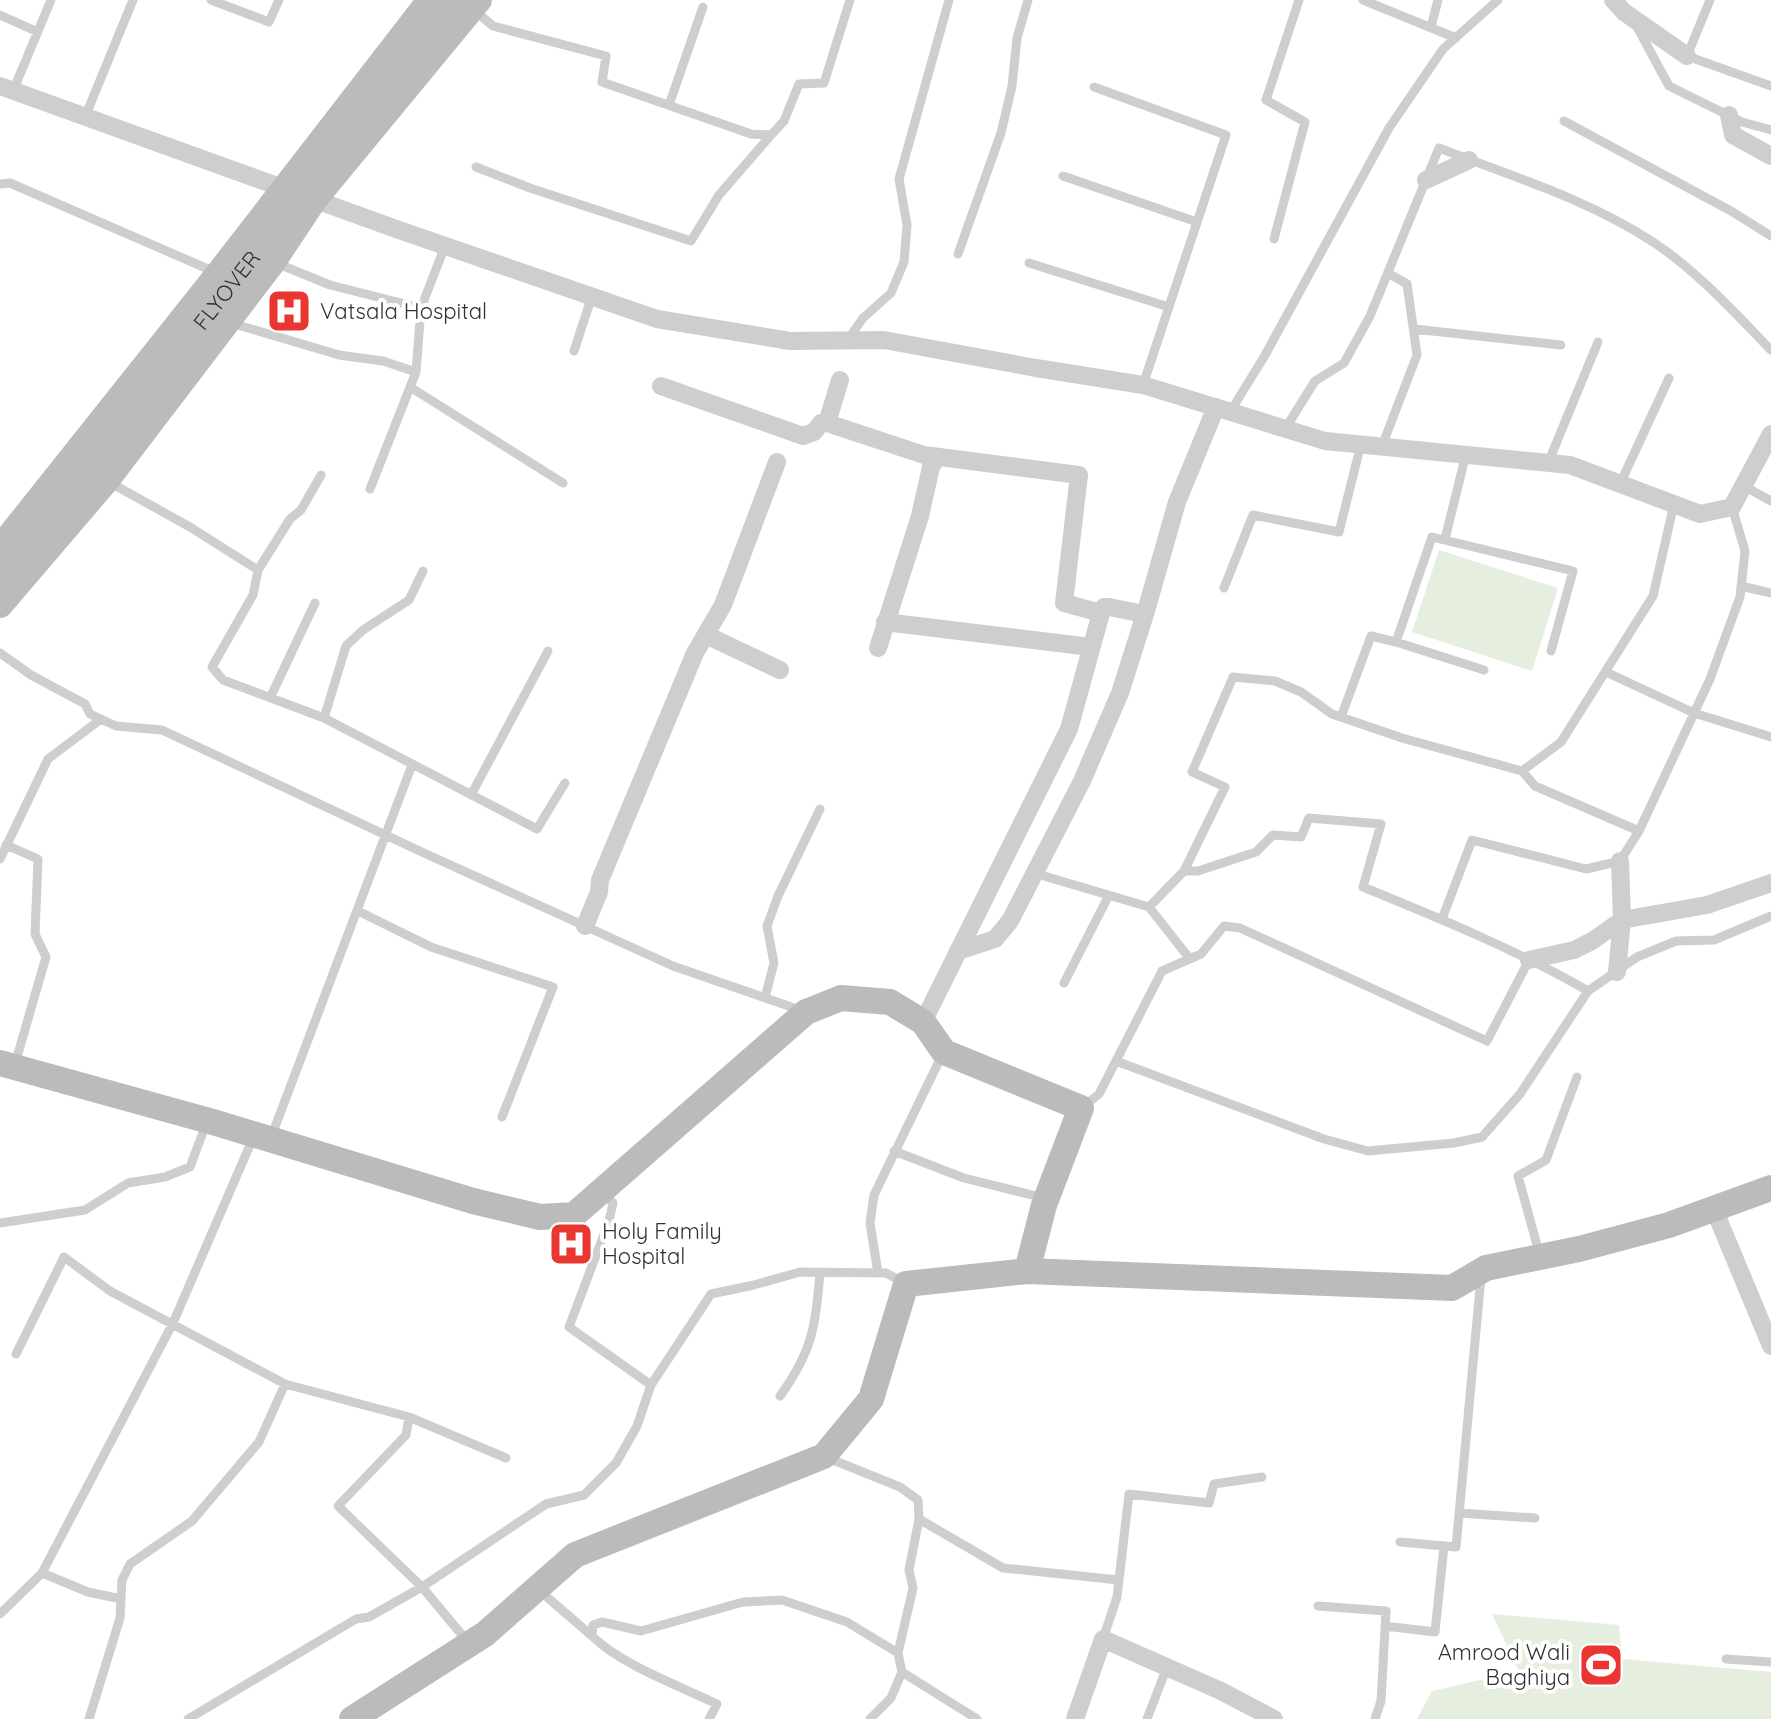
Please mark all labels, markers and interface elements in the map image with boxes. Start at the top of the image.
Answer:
street label: FLYOVER [187,245,266,335]
hospital icon: Vatsala Hospital [265,287,313,335]
place label: Vatsala Hospital [320,297,487,325]
place label: Holy Family Hospital [602,1217,722,1270]
hospital icon: Holy Family Hospital [547,1220,595,1268]
place label: Amrood Wali Baghiya [1438,1638,1570,1691]
sports icon: Amrood Wali Baghiya [1577,1641,1625,1689]

